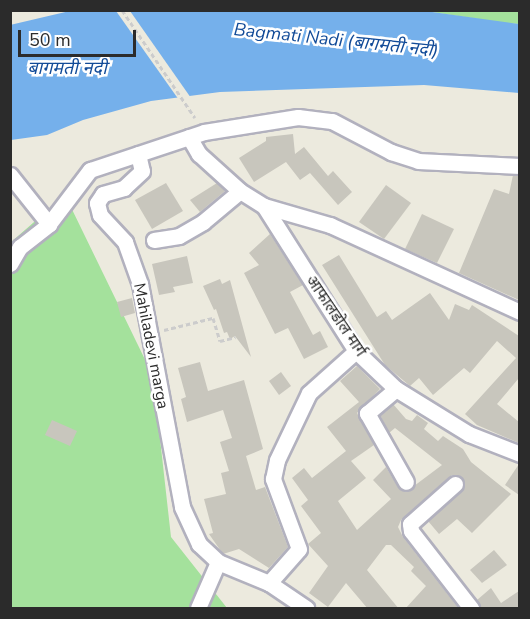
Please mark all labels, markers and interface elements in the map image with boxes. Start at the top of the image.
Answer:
scale bar [21,18,140,56]
water label: Bagmati Nadi (बागमती नदी) [233,19,439,61]
text: 50 m [29,28,71,52]
water label: बागमती नदी [27,57,107,79]
street label: आफालडोल मार्ग [302,272,370,360]
street label: Mahiladevi marga [129,282,173,410]

